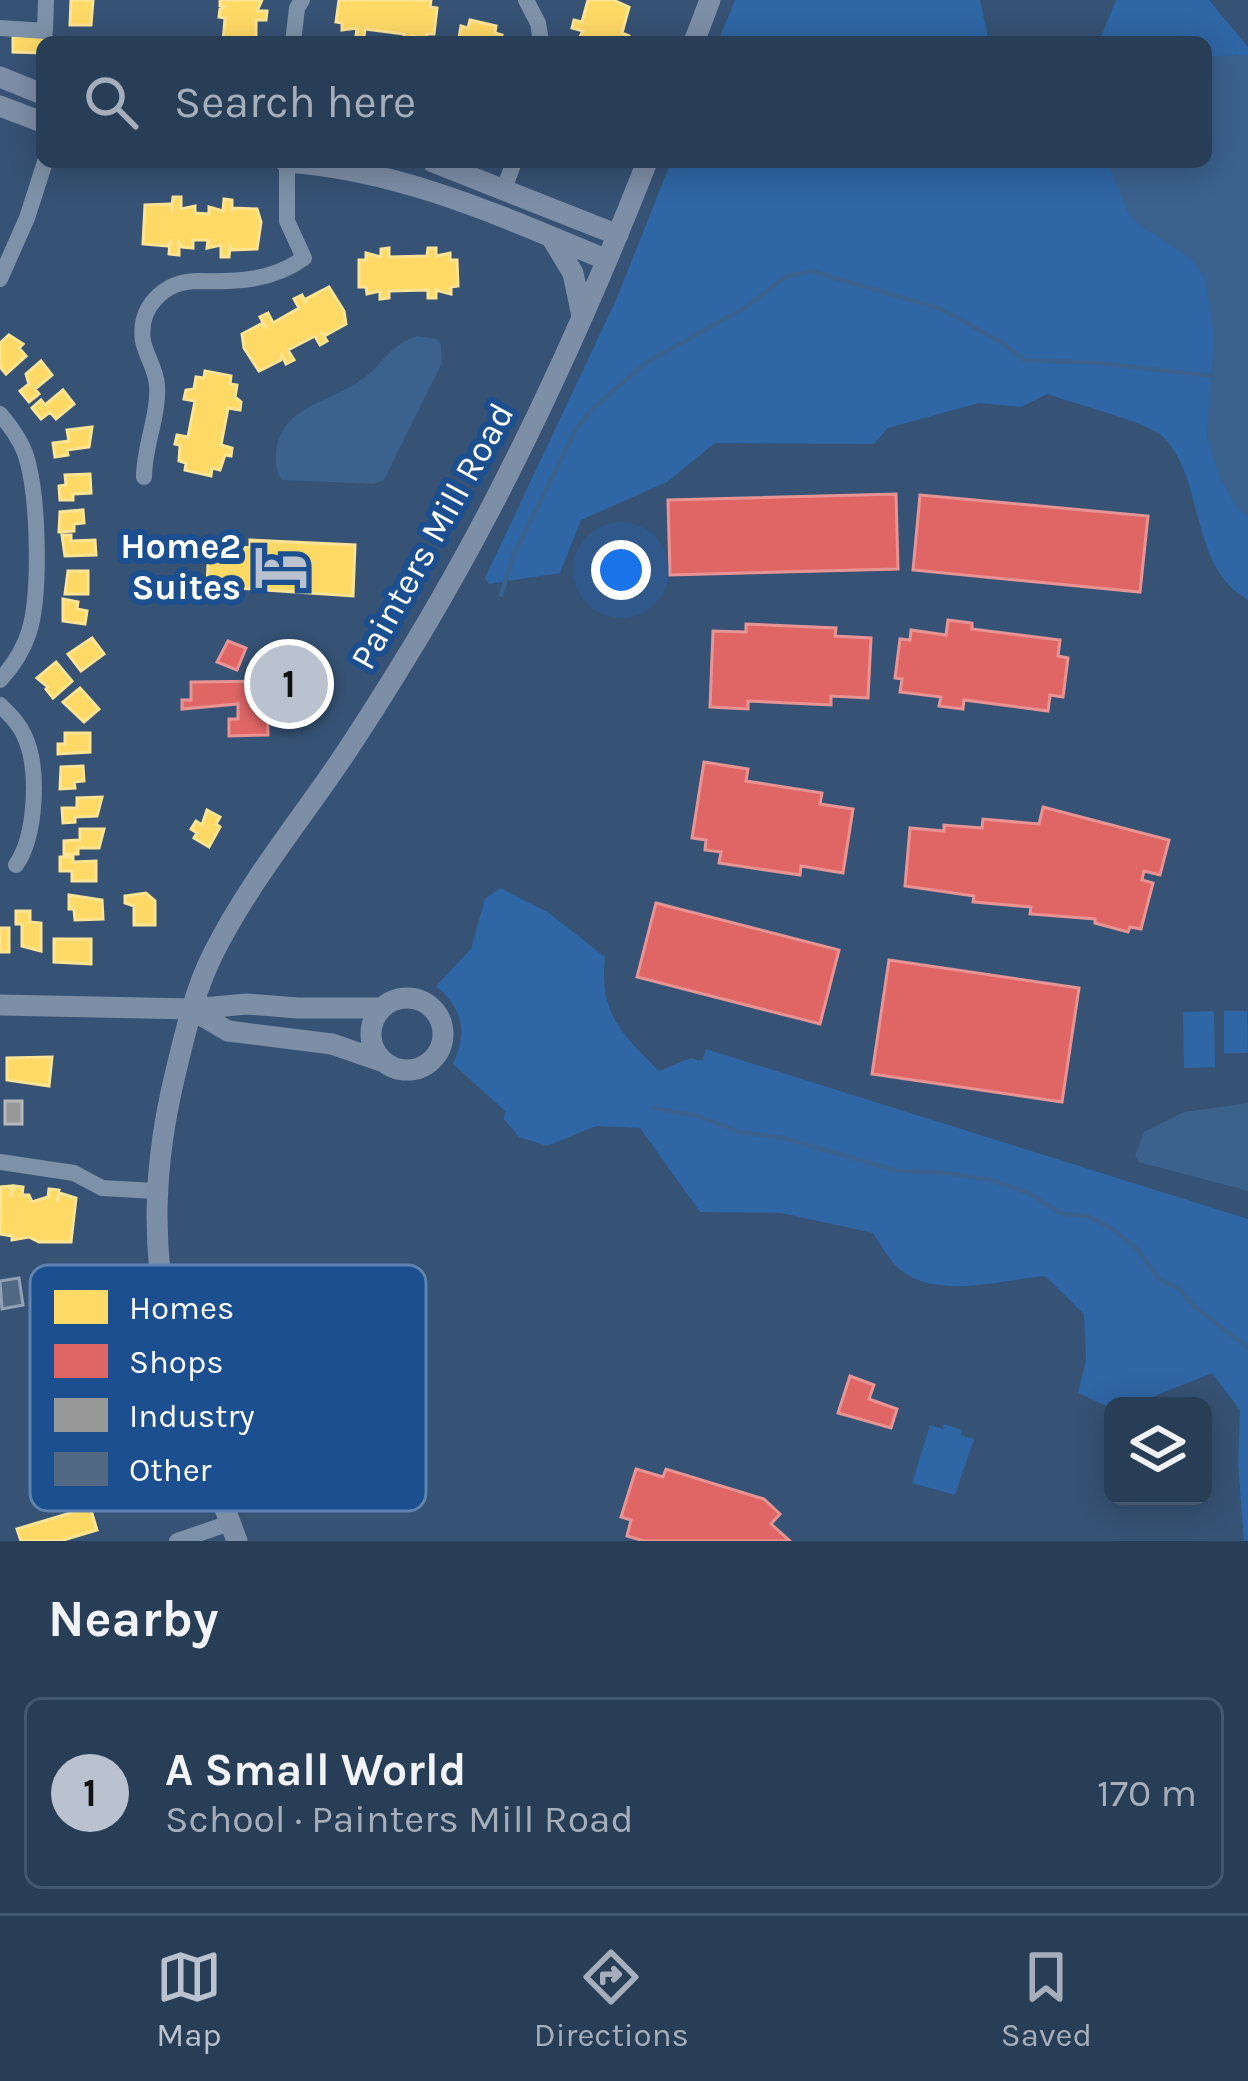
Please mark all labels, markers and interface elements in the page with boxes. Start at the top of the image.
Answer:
search box [36,36,1212,168]
icon: search [78,69,144,135]
text: Search here [174,76,416,128]
street label: Painters Mill Road [342,396,522,676]
place label: Home2 Suites [120,525,241,608]
hotel icon: Home2 Suites [252,538,310,596]
your location [591,540,651,600]
pin: 1 [250,639,328,729]
legend [30,1265,426,1511]
text: Homes [129,1289,234,1327]
text: Shops [129,1343,224,1381]
text: Industry [129,1397,255,1435]
map controls [1104,1397,1212,1505]
button: layers [1104,1397,1212,1505]
text: Other [129,1451,212,1489]
text: Nearby [48,1589,218,1649]
text: A Small World [165,1744,466,1796]
text: 1 [83,1770,97,1816]
text: 170 m [1097,1770,1197,1816]
text: School · Painters Mill Road [165,1796,634,1842]
tab: Map [156,1944,222,2054]
tab: Directions [534,1944,689,2054]
tab: Saved [1001,1944,1092,2054]

